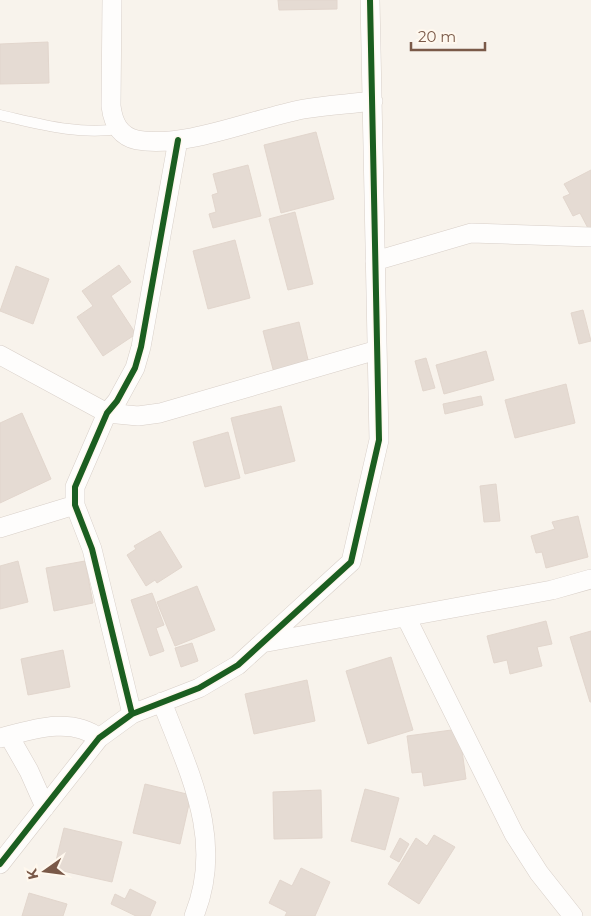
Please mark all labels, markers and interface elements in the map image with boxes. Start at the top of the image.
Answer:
scale bar [411,20,485,52]
text: 20 m [418,27,456,46]
north arrow [20,846,70,896]
text: K [22,866,42,881]

